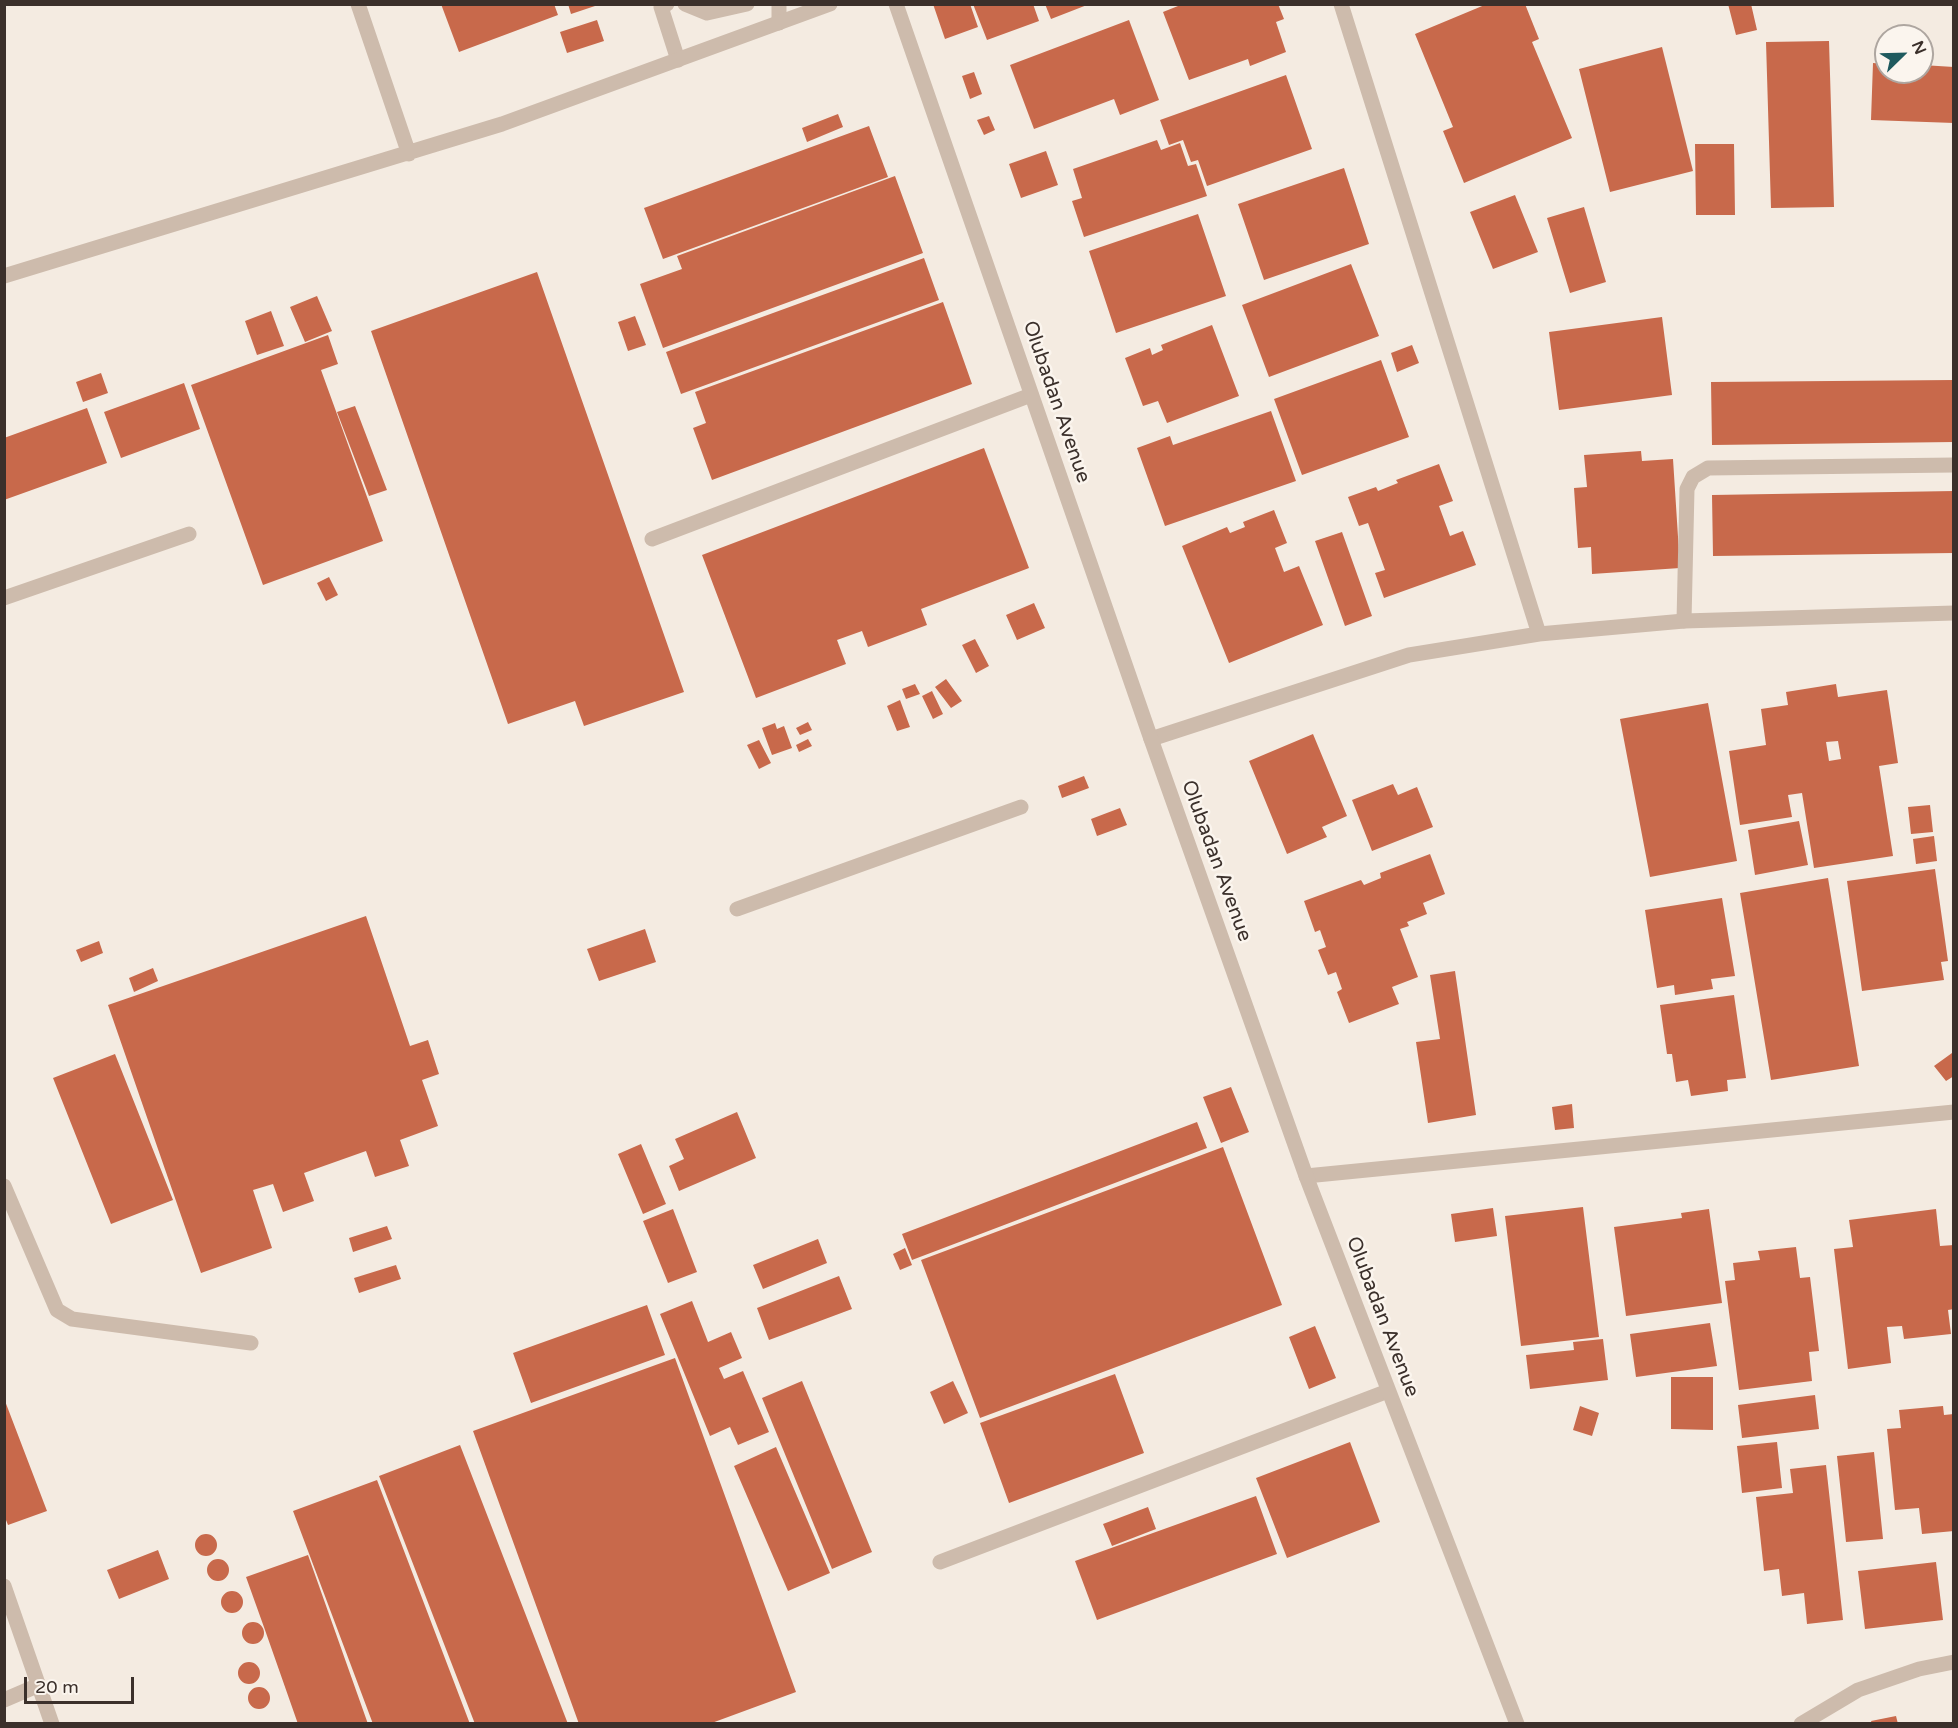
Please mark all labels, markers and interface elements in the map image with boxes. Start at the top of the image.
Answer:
north arrow [1874,24,1934,84]
text: N [1907,38,1930,58]
street label: Olubadan Avenue [1017,318,1095,486]
street label: Olubadan Avenue [1176,777,1256,945]
street label: Olubadan Avenue [1340,1233,1424,1401]
scale bar [27,1665,136,1703]
text: 20 m [35,1676,79,1698]

